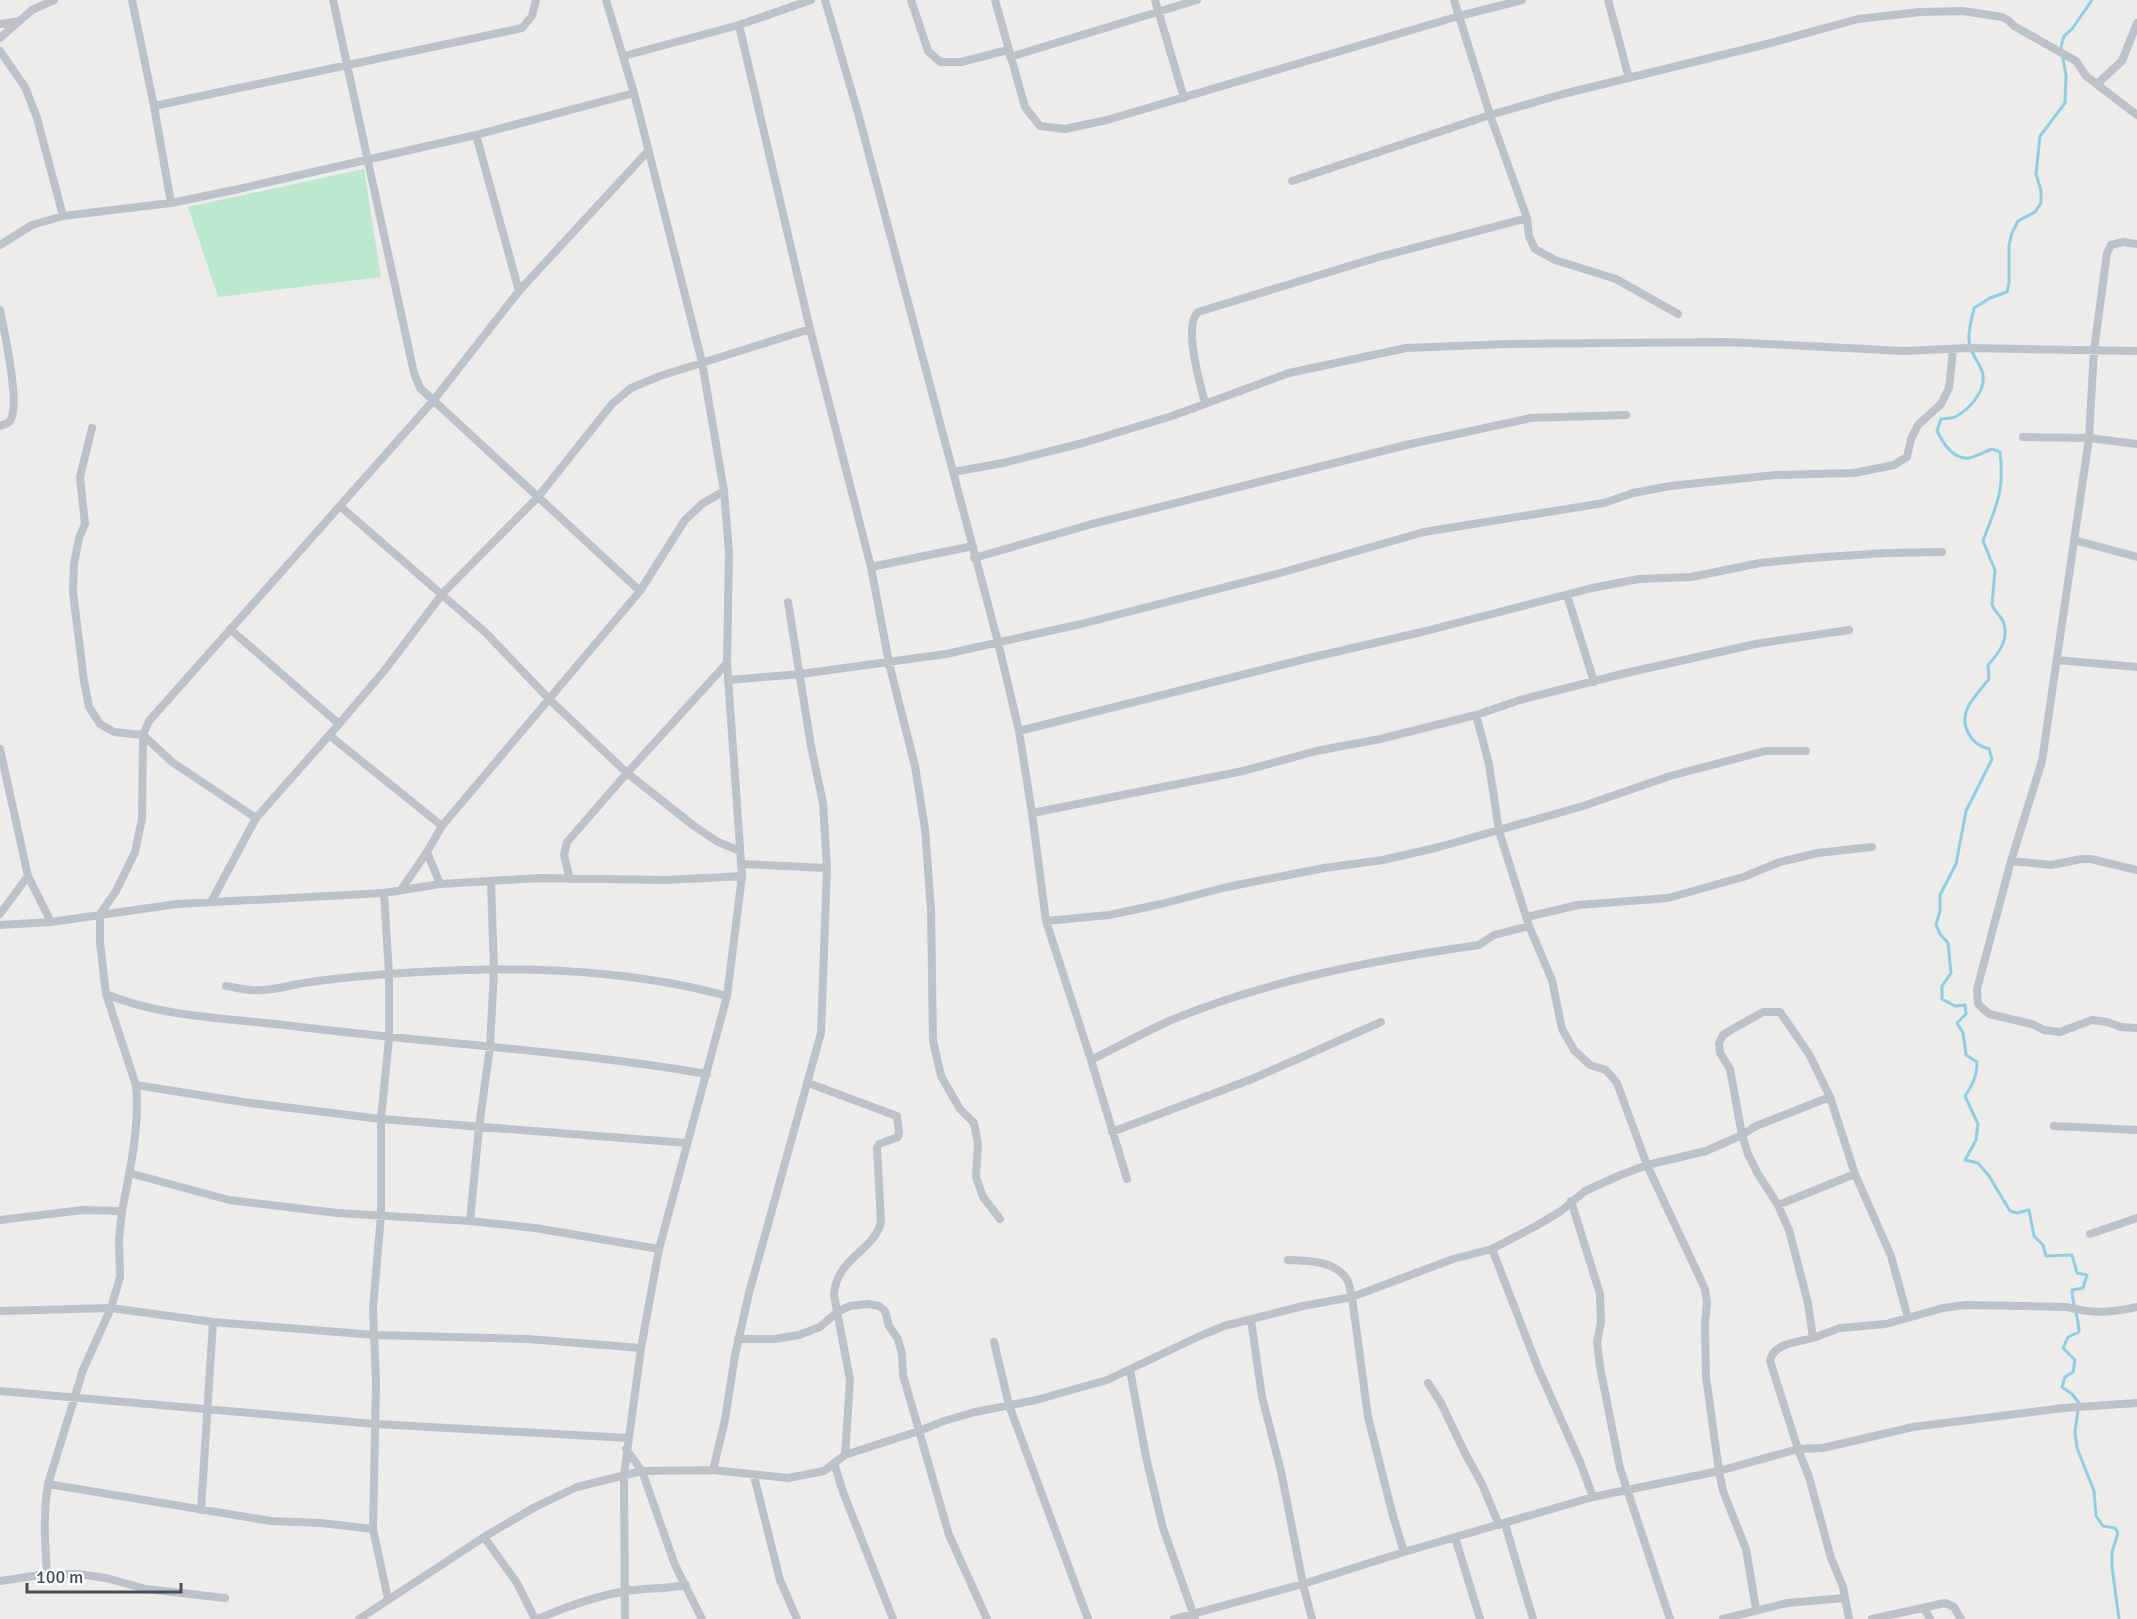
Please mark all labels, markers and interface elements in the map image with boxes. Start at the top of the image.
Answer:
scale bar [27,1556,182,1594]
text: 100 m [36,1566,83,1588]

